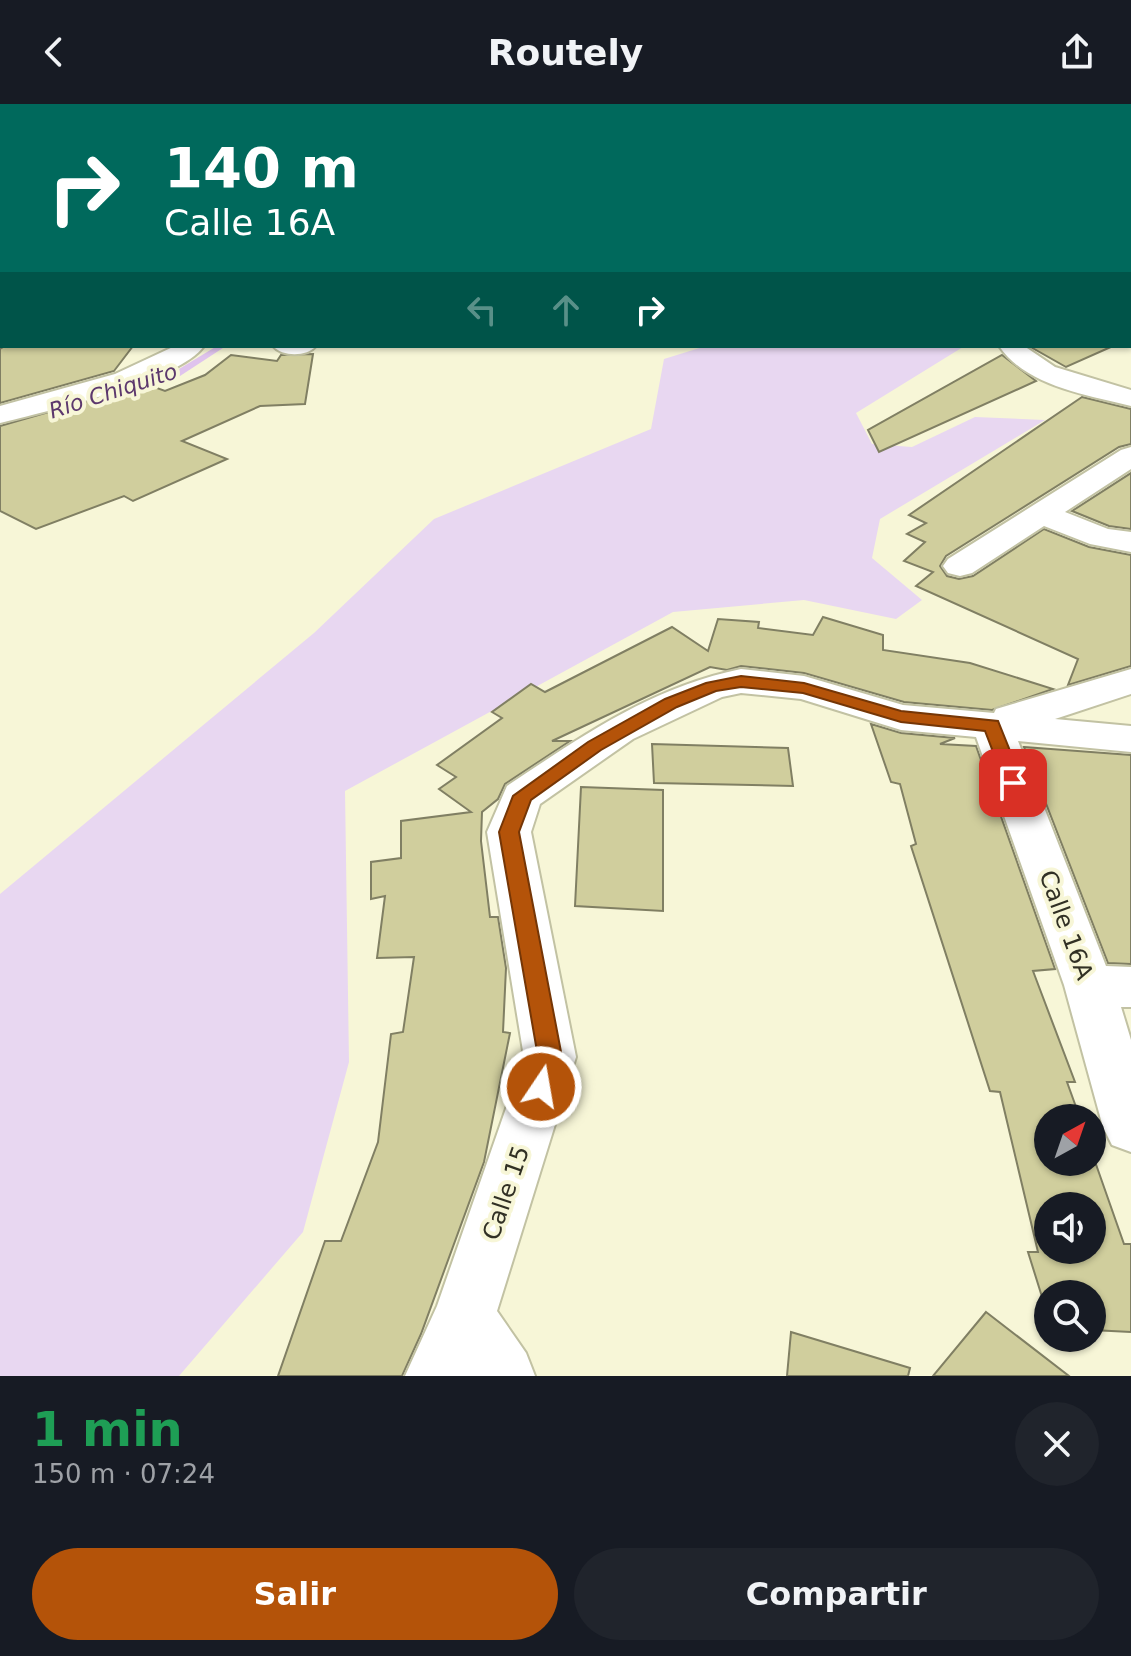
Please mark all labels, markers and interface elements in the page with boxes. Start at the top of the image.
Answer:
icon: back [32,30,76,74]
icon: share [1055,30,1099,74]
text: Routely [488,32,643,73]
text: 140 m [164,135,359,200]
icon: right [32,136,136,240]
text: Calle 16A [164,202,335,243]
icon: left [460,288,504,332]
icon: ahead [544,288,588,332]
icon: right [628,288,672,332]
water label: Río Chiquito [46,359,180,423]
pin [979,749,1047,817]
icon: arrive [991,761,1035,805]
street label: Calle 16A [1033,867,1099,984]
position arrow [499,1045,583,1129]
north arrow [1034,1104,1106,1176]
map controls [1034,1104,1106,1352]
street label: Calle 15 [477,1142,535,1244]
button: sound [1034,1192,1106,1264]
button: search [1034,1280,1106,1352]
text: 1 min [32,1401,183,1457]
button: close [1015,1402,1099,1486]
text: 150 m · 07:24 [32,1459,215,1489]
button: Salir [32,1548,558,1640]
button: Compartir [574,1548,1099,1640]

